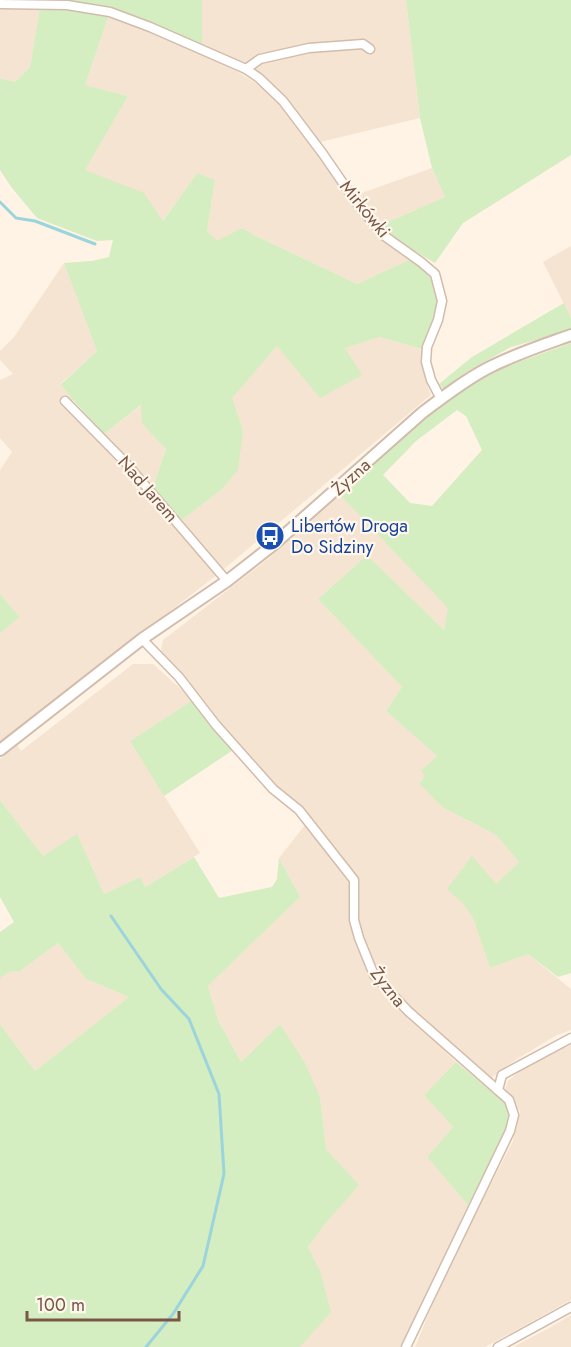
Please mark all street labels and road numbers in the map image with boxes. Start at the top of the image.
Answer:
street label: Mirkówki [334,175,396,243]
street label: Nad Jarem [112,450,184,528]
street label: Żyzna [326,452,376,502]
street label: Żyzna [364,961,412,1013]

